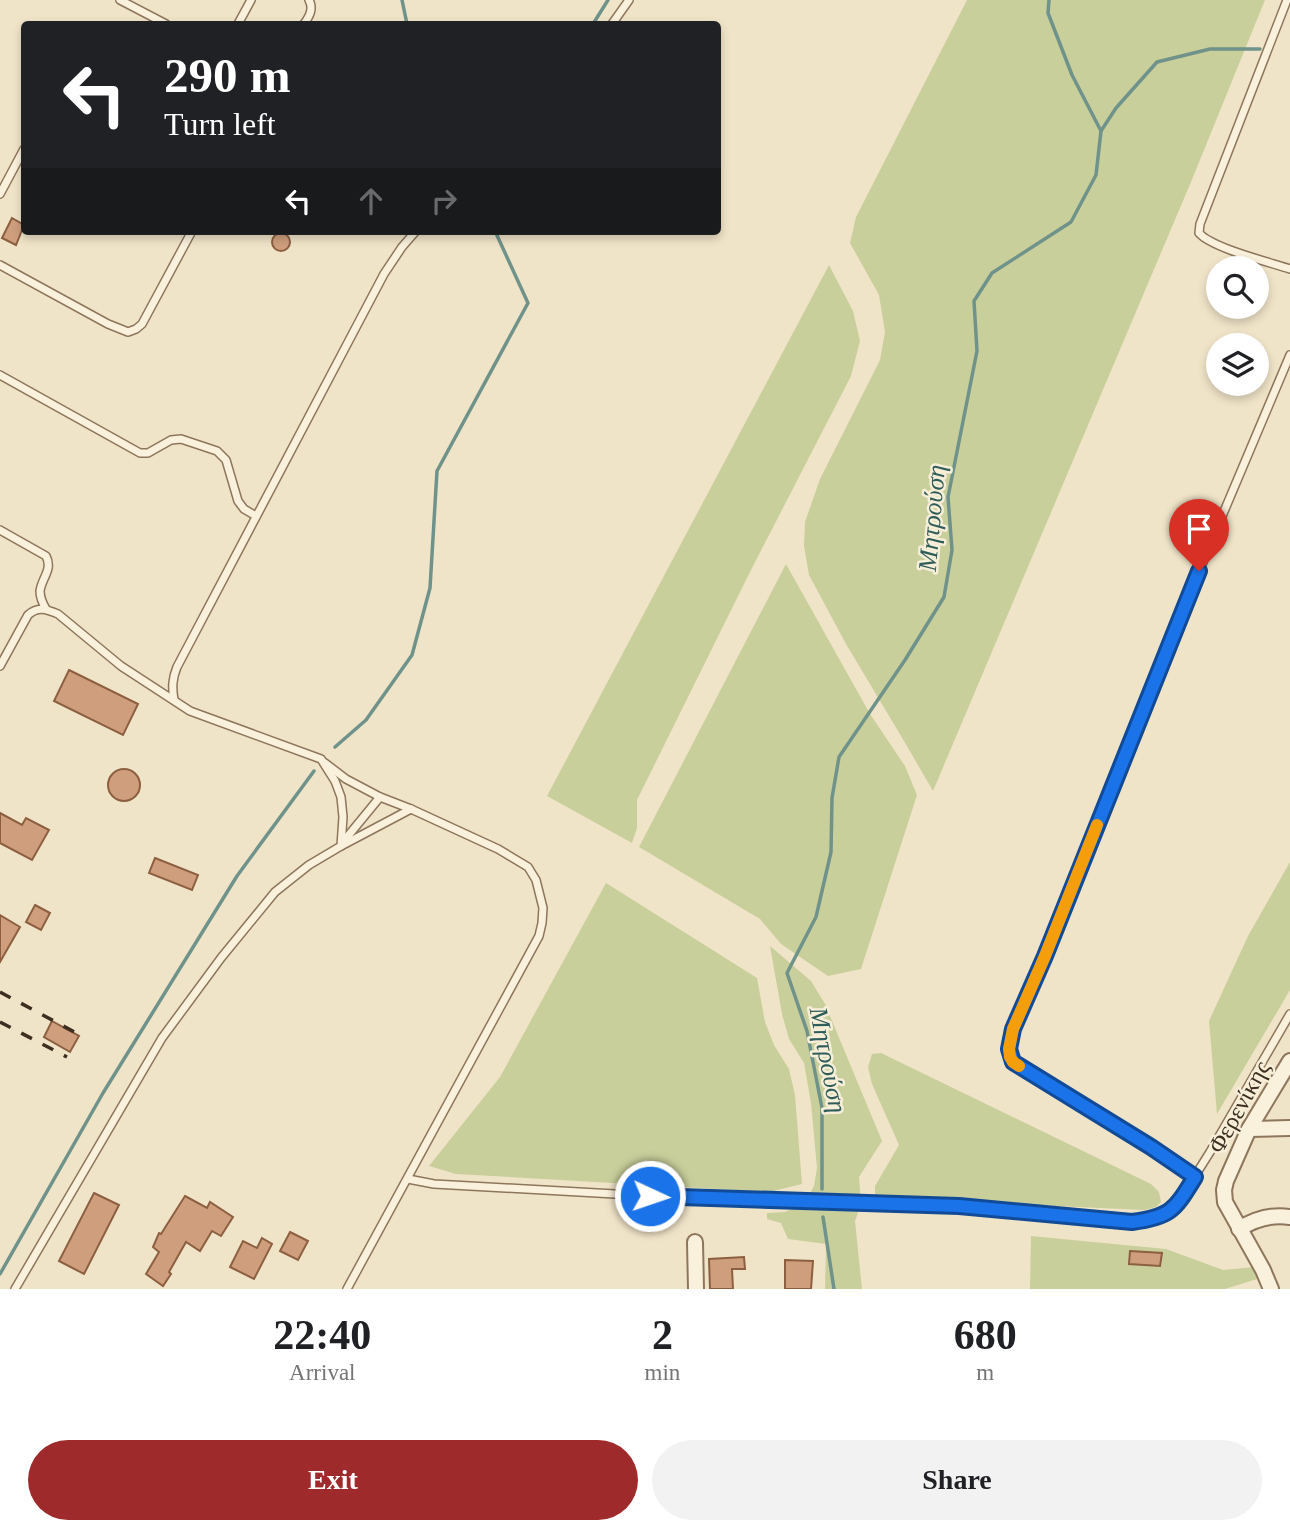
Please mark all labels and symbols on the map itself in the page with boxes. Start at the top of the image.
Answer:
water label: Μητρούση [913,463,951,574]
pin [1169,499,1229,571]
water label: Μητρούση [803,1004,852,1115]
street label: Φερενίκης [1203,1056,1275,1158]
position arrow [613,1159,687,1233]

